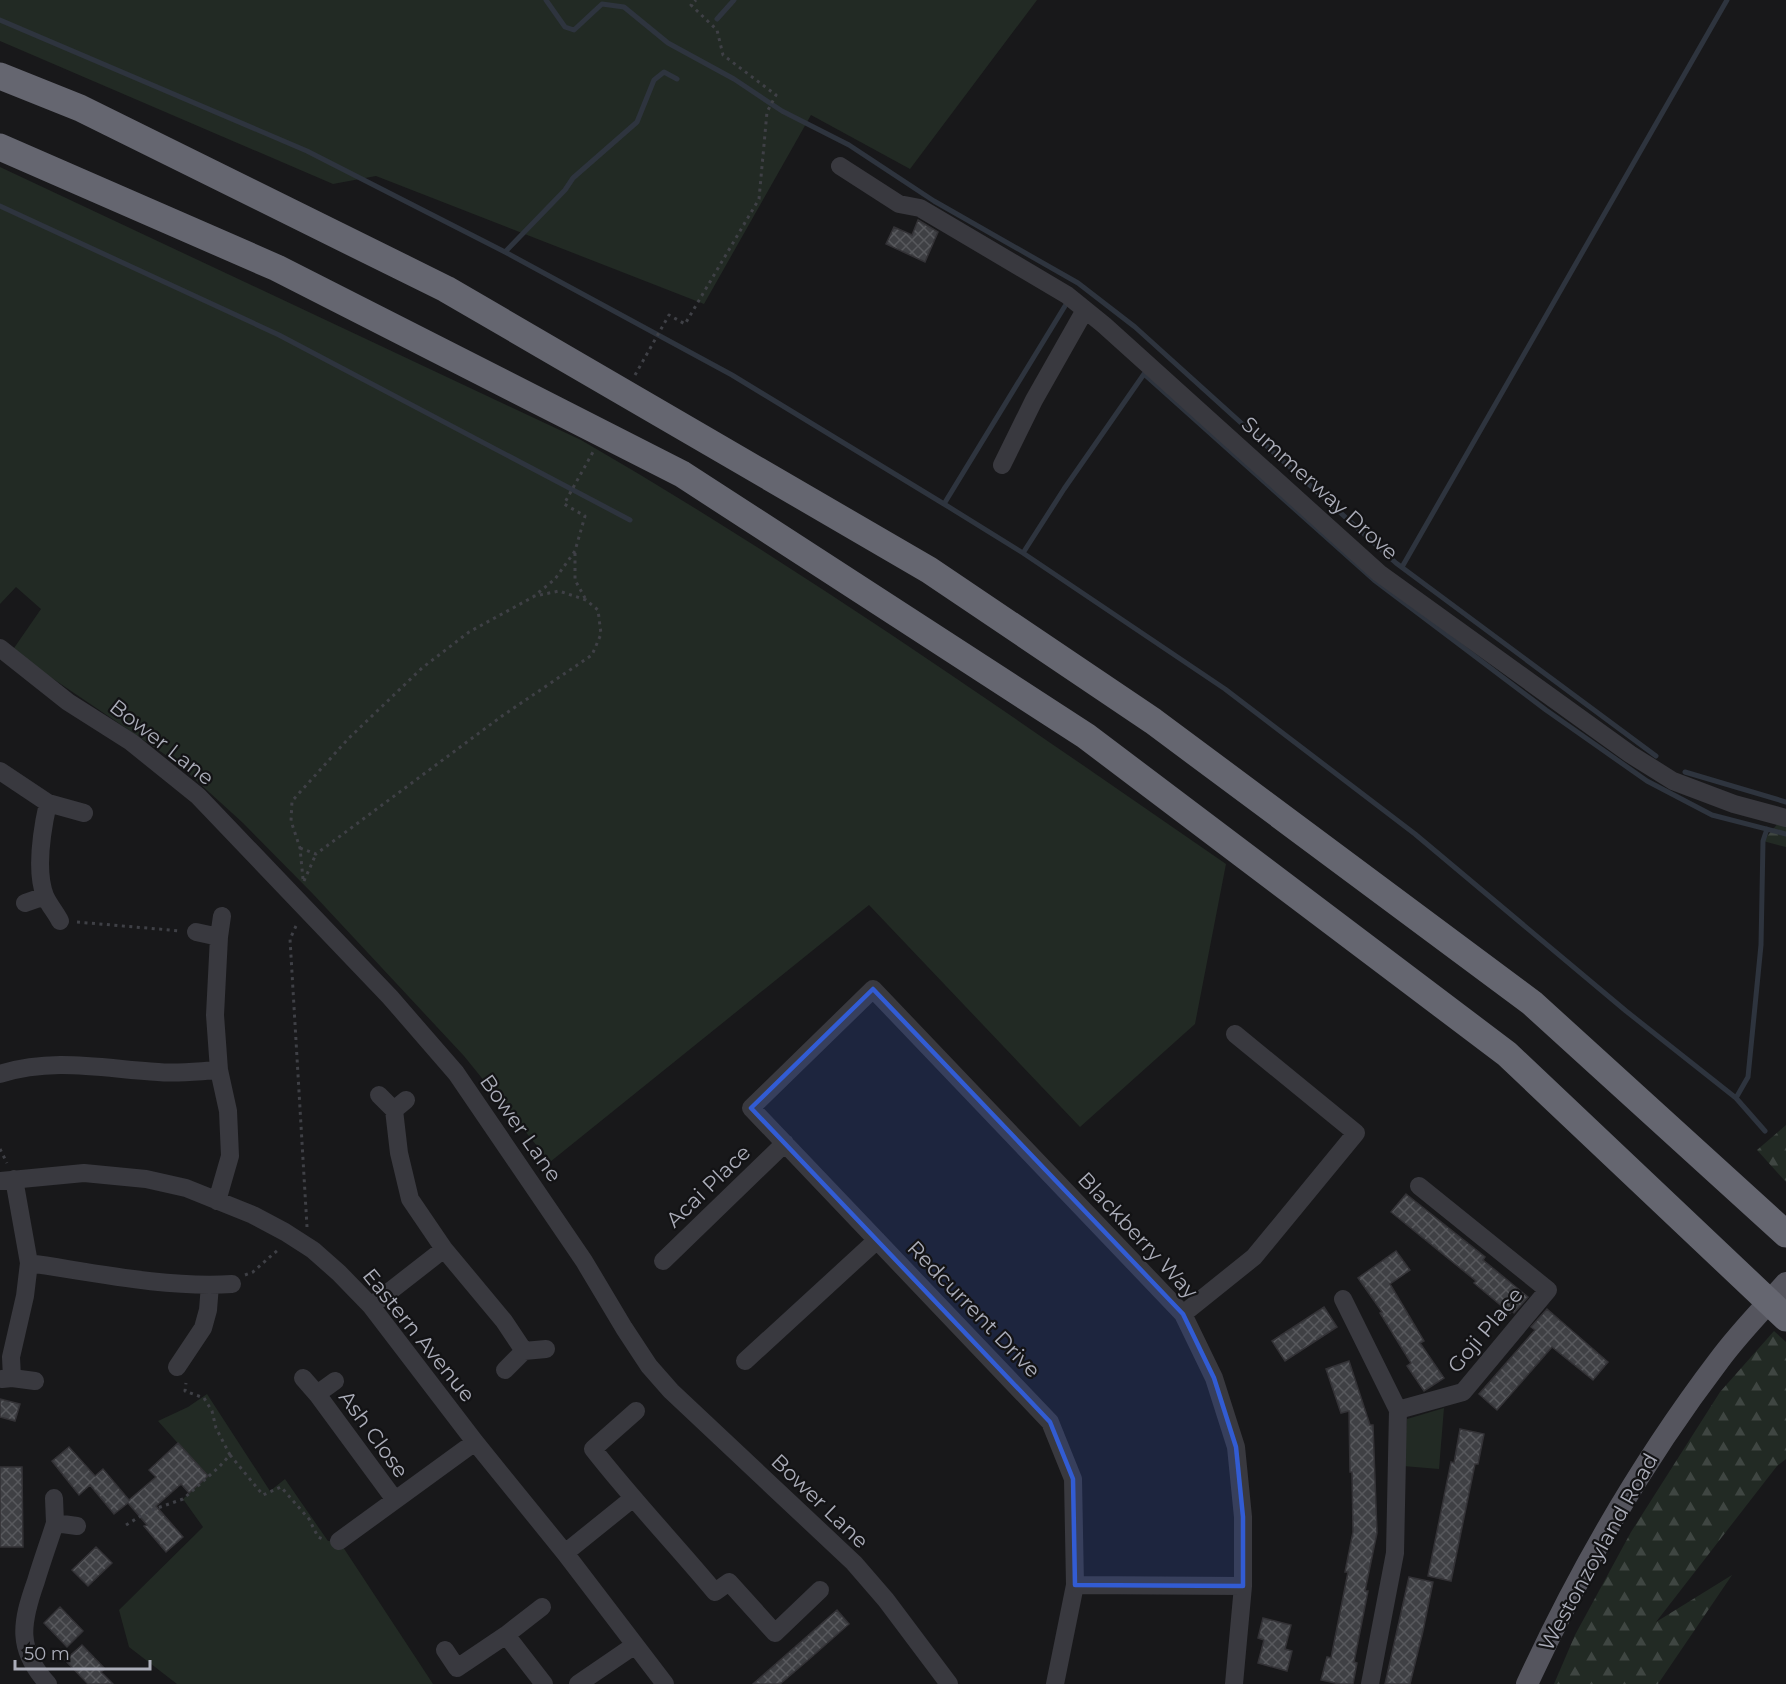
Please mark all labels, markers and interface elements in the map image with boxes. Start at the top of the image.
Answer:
street label: Summerway Drove [1237,411,1403,565]
street label: Bower Lane [105,694,219,790]
street label: Bower Lane [475,1070,567,1186]
street label: Acai Place [661,1140,755,1232]
street label: Blackberry Way [1073,1167,1203,1304]
street label: Redcurrent Drive [902,1235,1046,1383]
street label: Eastern Avenue [358,1263,480,1407]
street label: Goji Place [1442,1282,1528,1378]
street label: Ash Close [334,1386,414,1482]
street label: Bower Lane [766,1449,874,1553]
street label: Westonzoyland Road [1533,1449,1663,1655]
scale bar [15,1633,150,1671]
text: 50 m [24,1643,70,1665]

